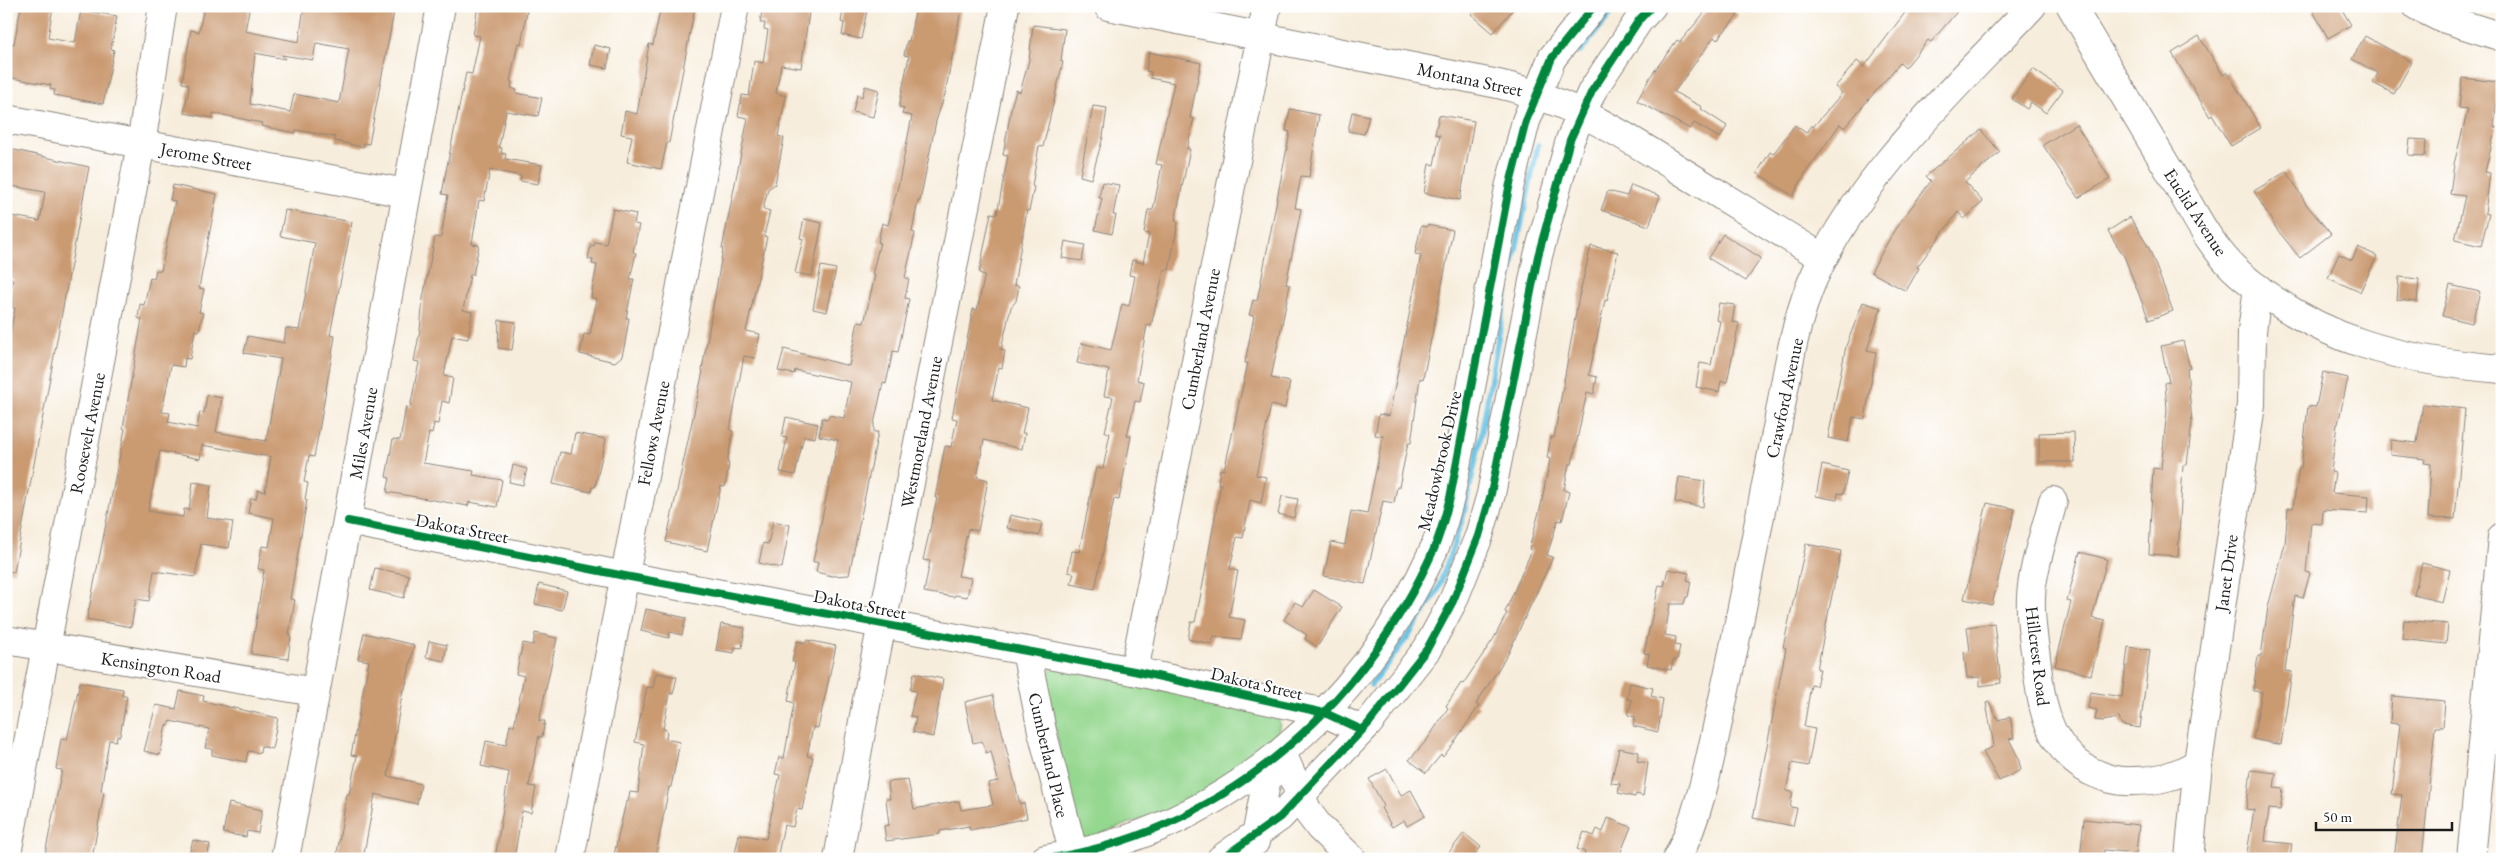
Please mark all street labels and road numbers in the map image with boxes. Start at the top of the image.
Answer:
street label: Montana Street [1415,57,1525,101]
street label: Jerome Street [157,136,254,175]
street label: Euclid Avenue [2159,164,2233,260]
street label: Cumberland Avenue [1175,266,1225,412]
street label: Crawford Avenue [1760,336,1808,460]
street label: Westmoreland Avenue [895,354,947,510]
street label: Roosevelt Avenue [64,370,110,496]
street label: Fellows Avenue [632,379,674,487]
street label: Miles Avenue [344,385,382,481]
street label: Meadowbrook Drive [1412,389,1466,533]
street label: Dakota Street [414,508,511,548]
street label: Janet Drive [2209,533,2243,615]
street label: Dakota Street [812,584,909,624]
street label: Hillcrest Road [2020,605,2056,708]
street label: Kensington Road [99,646,224,688]
street label: Dakota Street [1209,661,1306,705]
street label: Cumberland Place [1023,690,1075,820]

